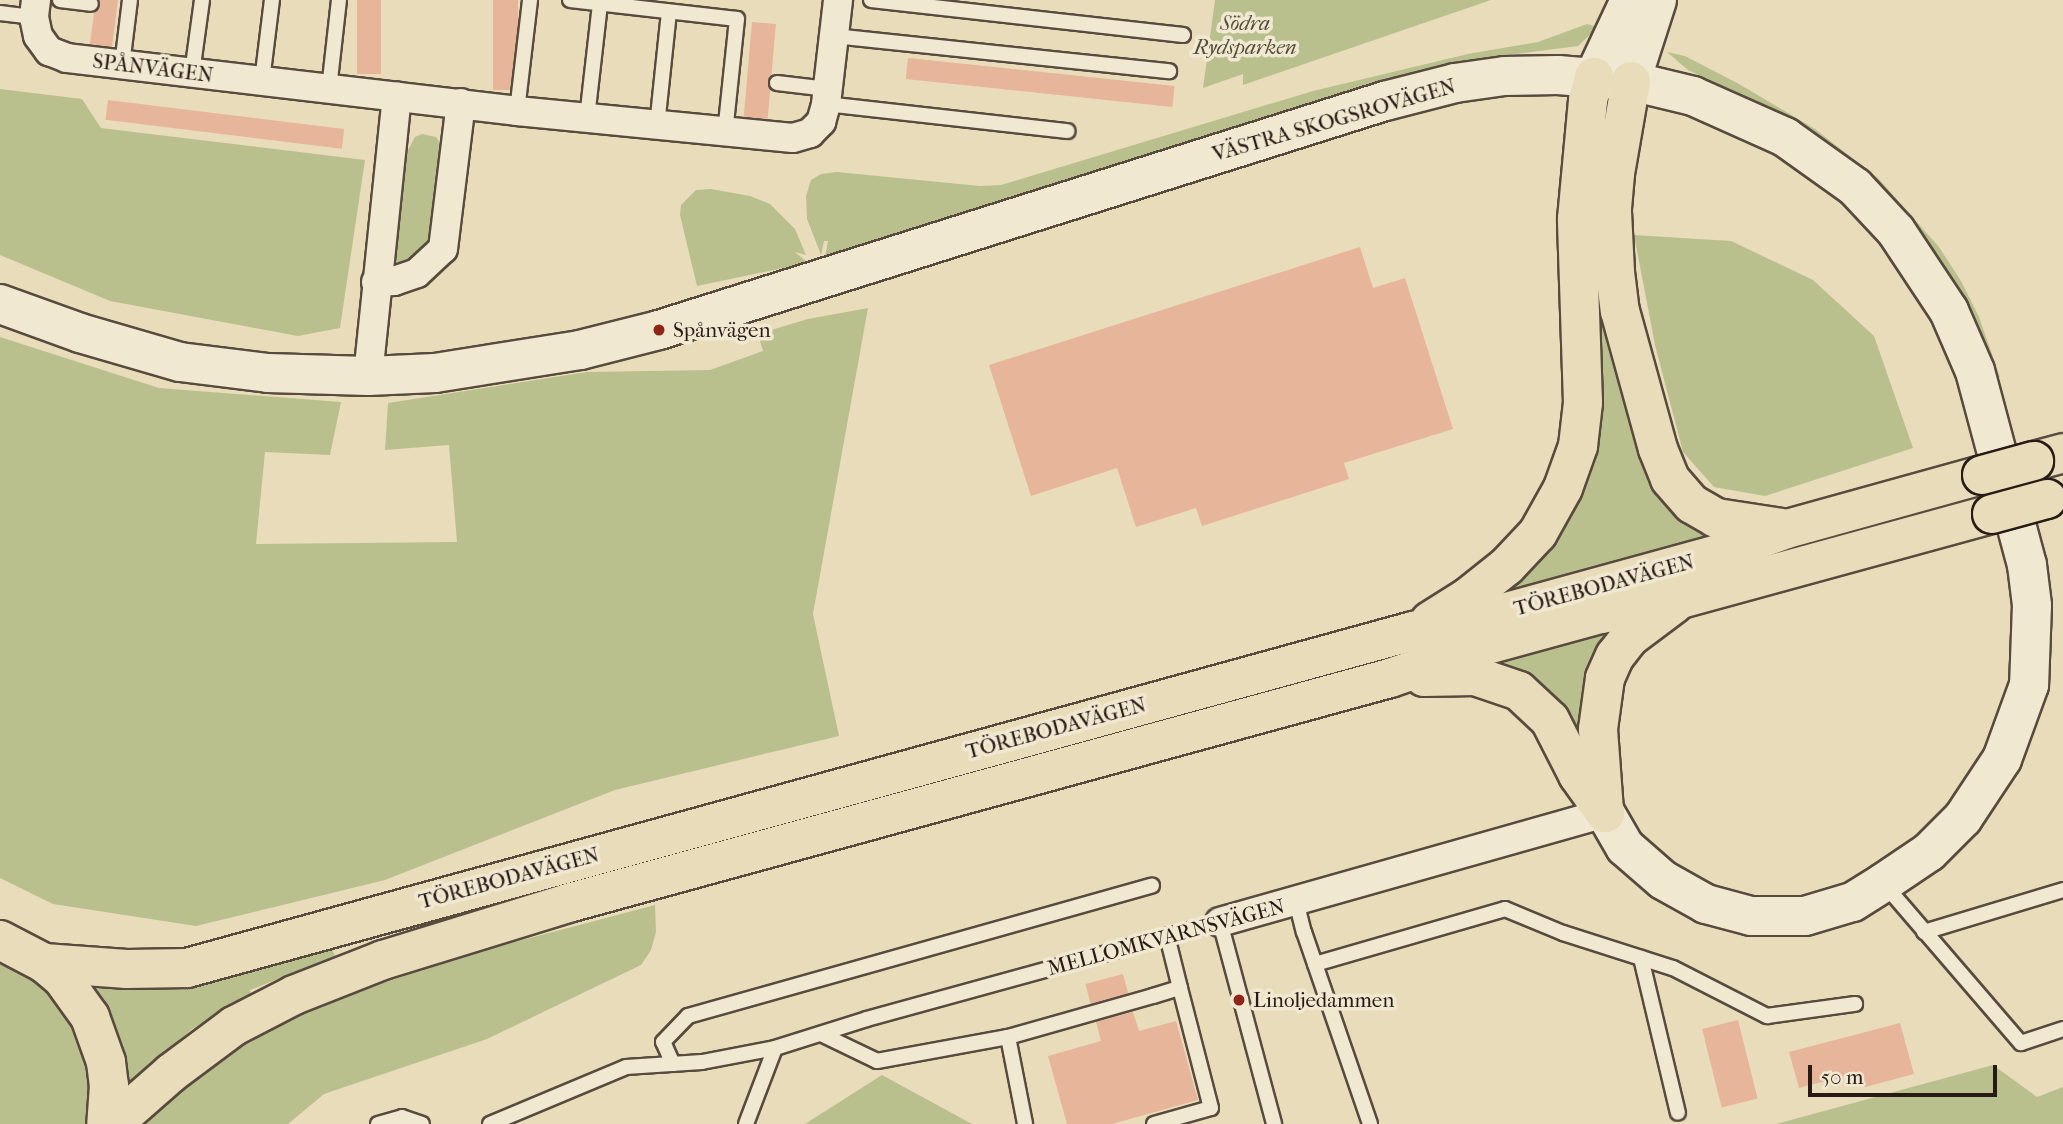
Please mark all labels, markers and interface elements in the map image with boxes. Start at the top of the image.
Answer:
park label: Södra Rydsparken [1193,10,1297,60]
street label: SPÅNVÄGEN [91,48,215,88]
street label: VÄSTRA SKOGSROVÄGEN [1209,73,1459,167]
place label: Spånvägen [673,317,771,343]
marker: Spånvägen [651,322,667,338]
street label: TÖREBODAVÄGEN [1511,549,1697,621]
street label: TÖREBODAVÄGEN [963,692,1149,764]
street label: TÖREBODAVÄGEN [416,842,602,914]
street label: MELLOMKVARNSVÄGEN [1044,893,1288,981]
place label: Linoljedammen [1253,987,1394,1013]
marker: Linoljedammen [1231,992,1247,1008]
scale bar [1811,1050,2000,1094]
text: 50 m [1821,1065,1864,1089]

